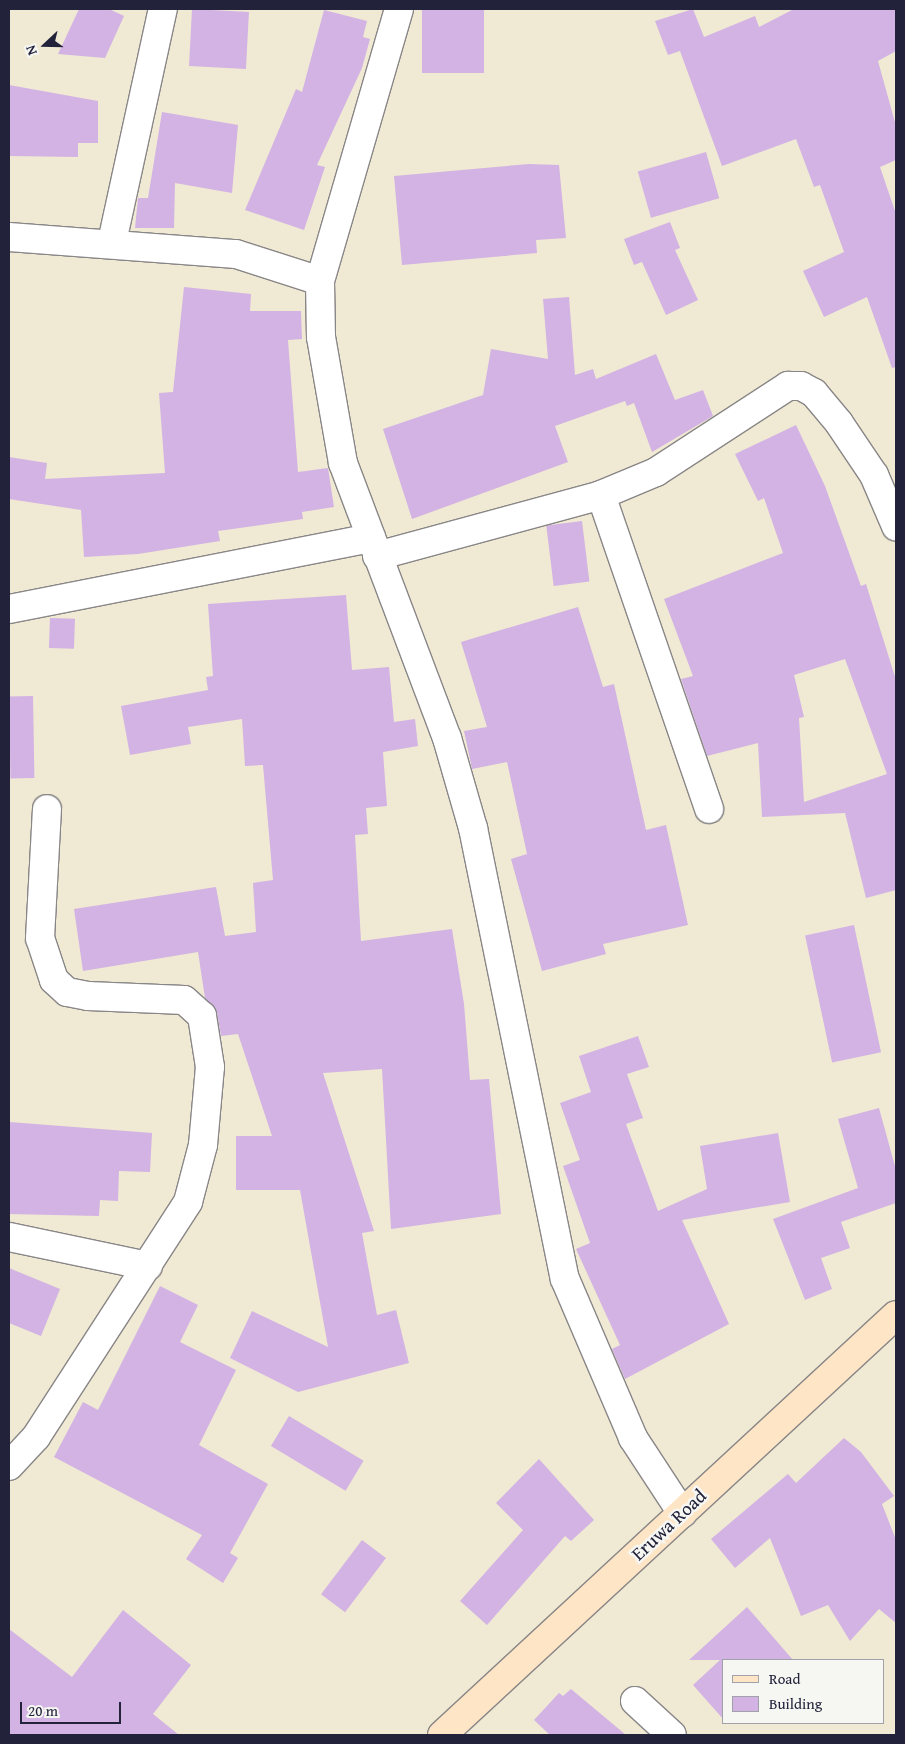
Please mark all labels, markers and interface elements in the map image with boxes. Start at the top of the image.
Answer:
north arrow [20,20,70,70]
text: N [20,42,42,58]
street label: Eruwa Road [627,1485,711,1565]
legend [722,1659,885,1724]
text: Road [769,1668,800,1689]
scale bar [22,1692,124,1724]
text: Building [769,1693,822,1714]
text: 20 m [28,1700,58,1721]

